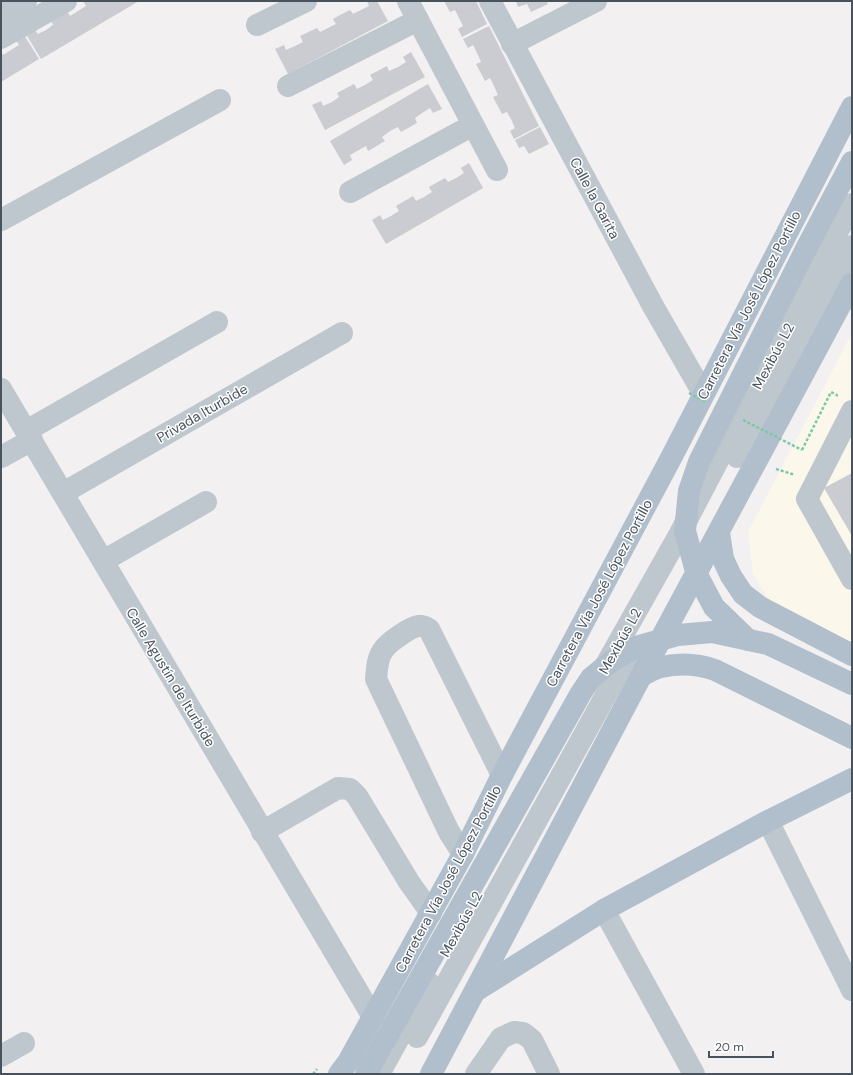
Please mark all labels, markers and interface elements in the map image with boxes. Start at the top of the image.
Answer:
street label: Calle la Garita [566,154,624,242]
street label: Carretera Vía José López Portillo [693,207,805,403]
street label: Mexibús L2 [748,320,798,392]
street label: Privada Iturbide [153,380,251,446]
street label: Carretera Vía José López Portillo [542,496,656,690]
street label: Calle Agustín de Iturbide [122,604,220,750]
street label: Mexibús L2 [595,605,645,677]
street label: Carretera Vía José López Portillo [391,782,505,976]
street label: Mexibús L2 [436,888,486,960]
scale bar [709,1033,773,1059]
text: 20 m [715,1039,744,1055]

